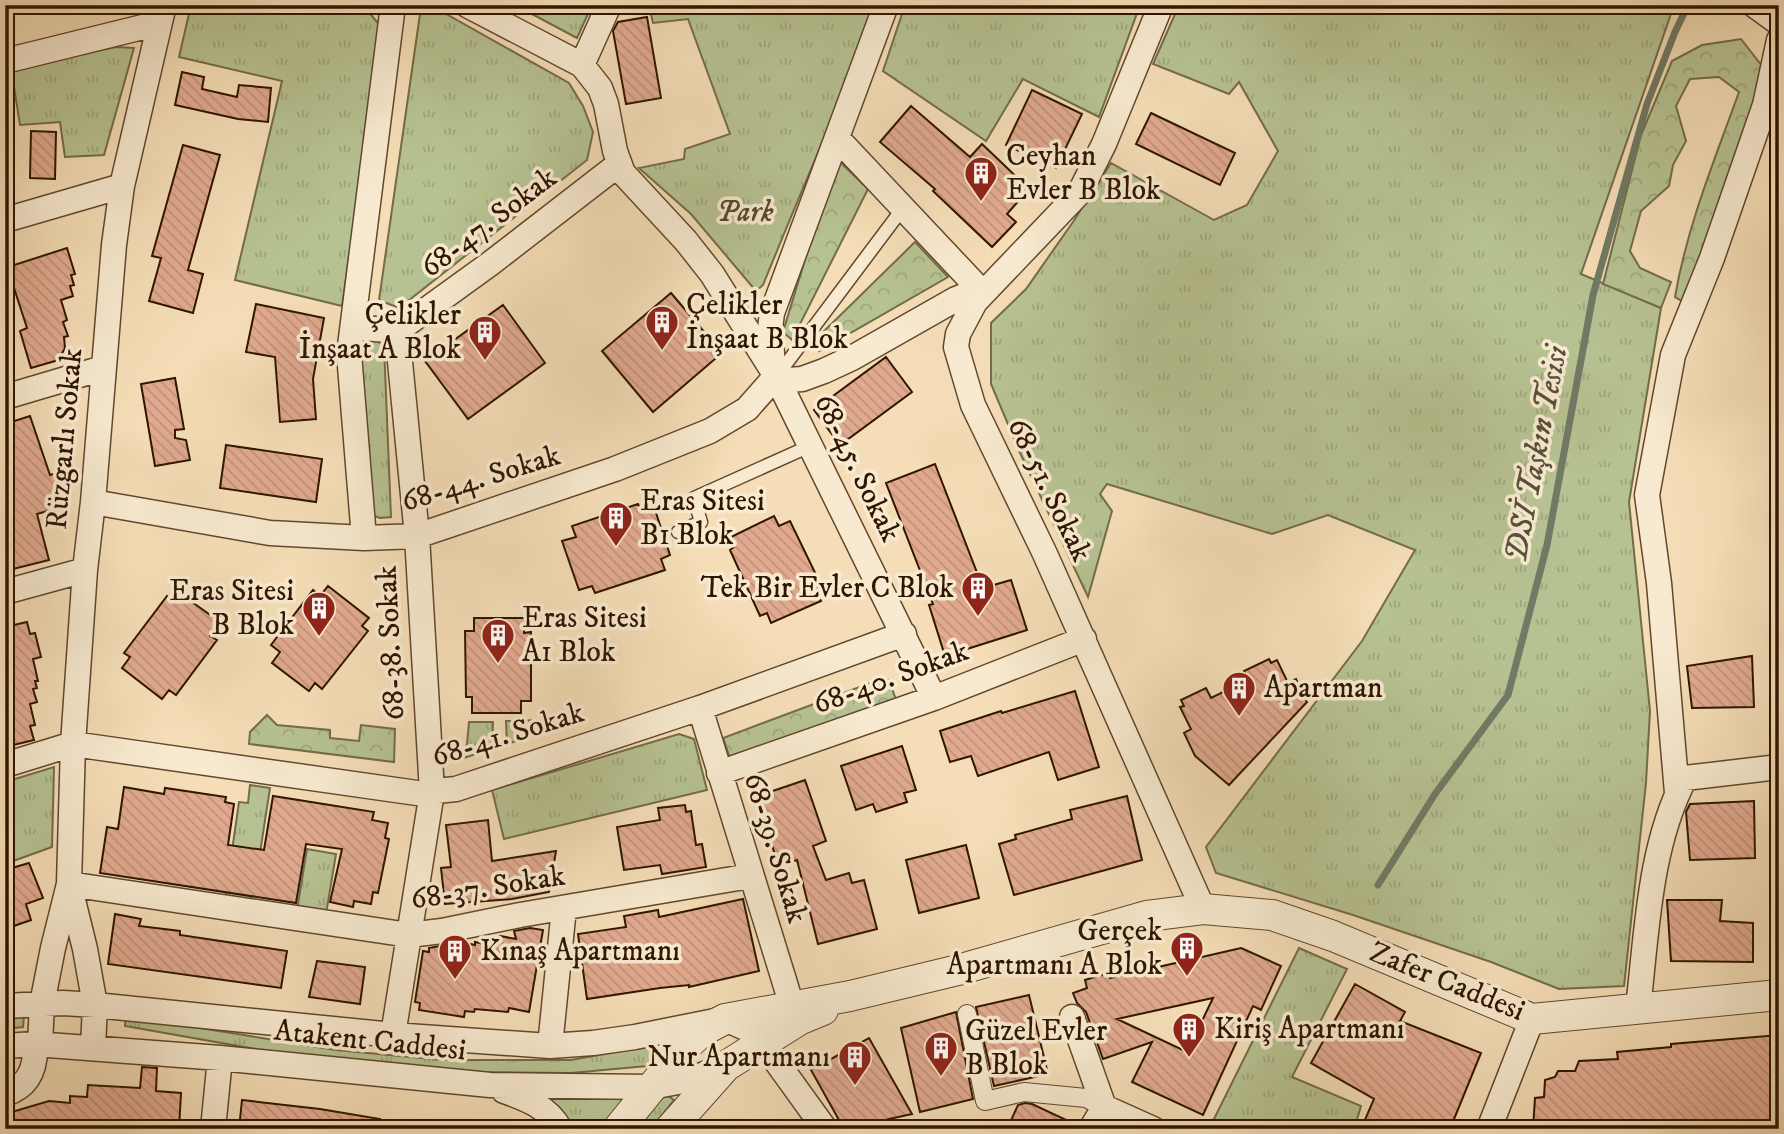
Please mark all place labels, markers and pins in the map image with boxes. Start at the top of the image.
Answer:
place label: Ceyhan Evler B Blok [1006,138,1161,209]
building icon: Ceyhan Evler B Blok [962,154,1000,203]
place label: Çelikler İnşaat B Blok [686,287,848,358]
place label: Çelikler İnşaat A Blok [299,297,461,368]
building icon: Çelikler İnşaat B Blok [643,303,681,352]
building icon: Çelikler İnşaat A Blok [466,313,504,362]
place label: Eras Sitesi B1 Blok [640,483,765,554]
building icon: Eras Sitesi B1 Blok [597,499,635,548]
building icon: Tek Bir Evler C Blok [959,569,997,618]
place label: Tek Bir Evler C Blok [701,570,954,607]
place label: Eras Sitesi B Blok [169,573,294,644]
building icon: Eras Sitesi B Blok [300,589,338,638]
place label: Eras Sitesi A1 Blok [522,600,647,671]
building icon: Eras Sitesi A1 Blok [479,616,517,665]
building icon: Apartman [1220,669,1258,718]
place label: Apartman [1264,670,1383,707]
place label: Gerçek Apartmanı A Blok [947,913,1162,984]
building icon: Gerçek Apartmanı A Blok [1168,929,1206,978]
building icon: Kınaş Apartmanı [436,932,474,981]
place label: Kınaş Apartmanı [480,933,680,970]
building icon: Kiriş Apartmanı [1170,1010,1208,1059]
place label: Kiriş Apartmanı [1214,1011,1405,1048]
place label: Güzel Evler B Blok [965,1013,1107,1084]
building icon: Güzel Evler B Blok [922,1029,960,1078]
building icon: Nur Apartmanı [836,1038,874,1087]
place label: Nur Apartmanı [648,1039,830,1076]

